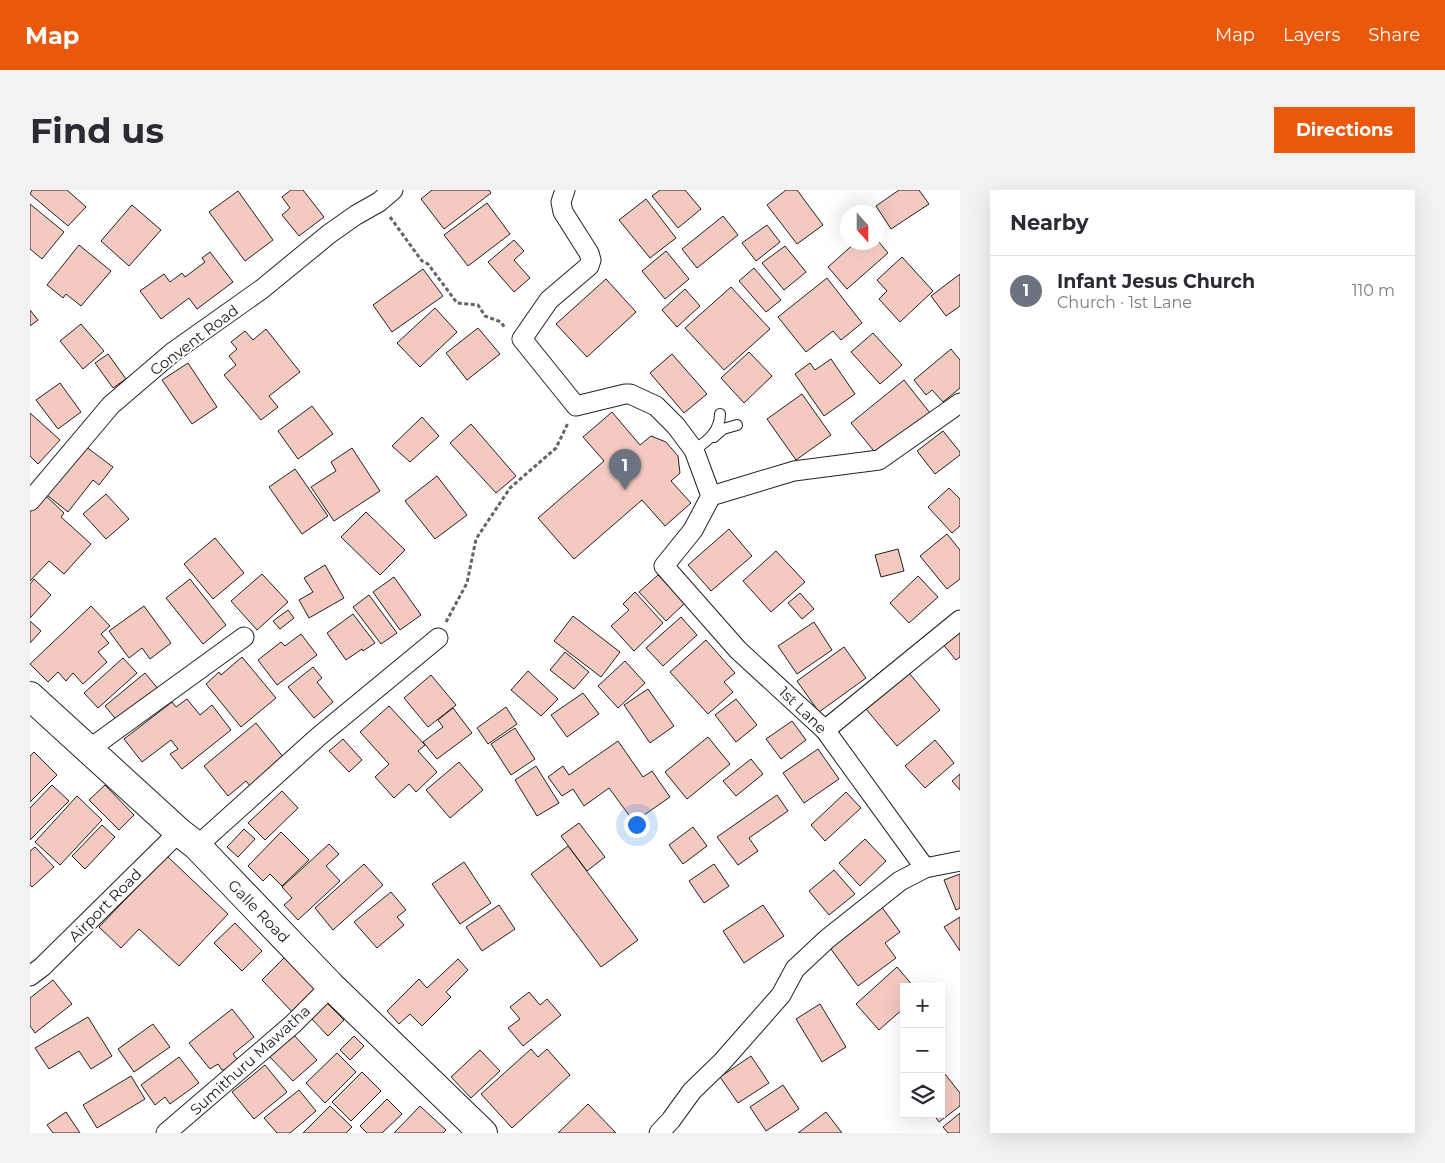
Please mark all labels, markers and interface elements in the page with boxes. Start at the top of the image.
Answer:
text: Map [25,21,79,50]
text: Map [1215,24,1255,46]
text: Layers [1283,24,1340,46]
text: Share [1368,24,1420,46]
button: Directions [1274,107,1415,153]
text: Find us [30,109,164,152]
north arrow [840,205,885,250]
text: Nearby [1010,210,1089,235]
text: Infant Jesus Church [1057,270,1255,293]
text: 1 [1023,281,1029,300]
text: 110 m [1352,281,1395,300]
text: Church · 1st Lane [1057,293,1192,312]
street label: Convent Road [146,301,242,379]
pin: 1 [609,449,641,490]
street label: 1st Lane [775,682,831,738]
your location [624,812,650,838]
street label: Airport Road [64,864,146,946]
street label: Galle Road [224,875,294,947]
map controls [900,983,945,1118]
button: + [900,983,945,1028]
street label: Sumithuru Mawatha [186,1001,314,1119]
button: − [900,1028,945,1073]
button: layers [900,1073,945,1118]

